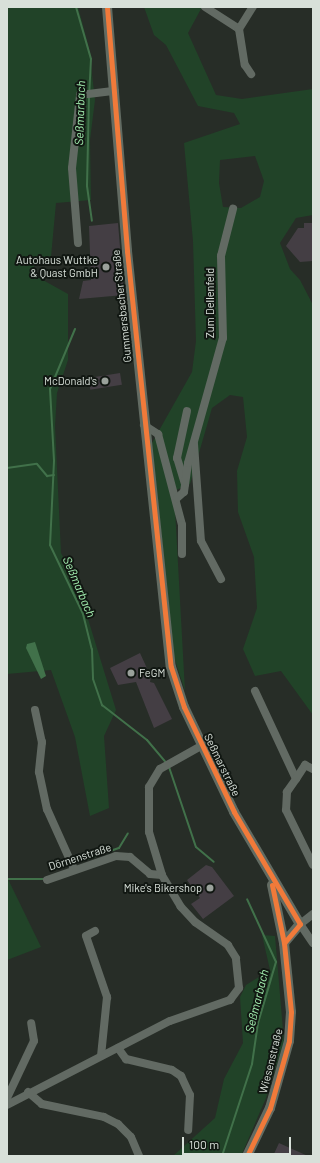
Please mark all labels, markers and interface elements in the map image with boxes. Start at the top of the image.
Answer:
water label: Seßmarbach [72,80,88,146]
street label: Gummersbacher Straße [110,249,134,363]
place label: Autohaus Wuttke & Quast GmbH [16,254,98,280]
marker: Autohaus Wuttke & Quast GmbH [101,262,111,272]
street label: Zum Dellenfeld [203,268,217,338]
place label: McDonald's [44,374,97,388]
marker: McDonald's [100,376,110,386]
water label: Seßmarbach [60,554,98,620]
place label: FeGM [139,666,165,680]
marker: FeGM [126,668,136,678]
street label: Seßmarstraße [201,732,243,798]
street label: Dörnenstraße [47,841,113,873]
place label: Mike's Bikershop [124,881,202,895]
marker: Mike's Bikershop [205,883,215,893]
water label: Seßmarbach [242,968,272,1034]
street label: Wiesenstraße [257,1027,285,1095]
scale bar [184,1129,293,1155]
text: 100 m [189,1137,219,1151]

